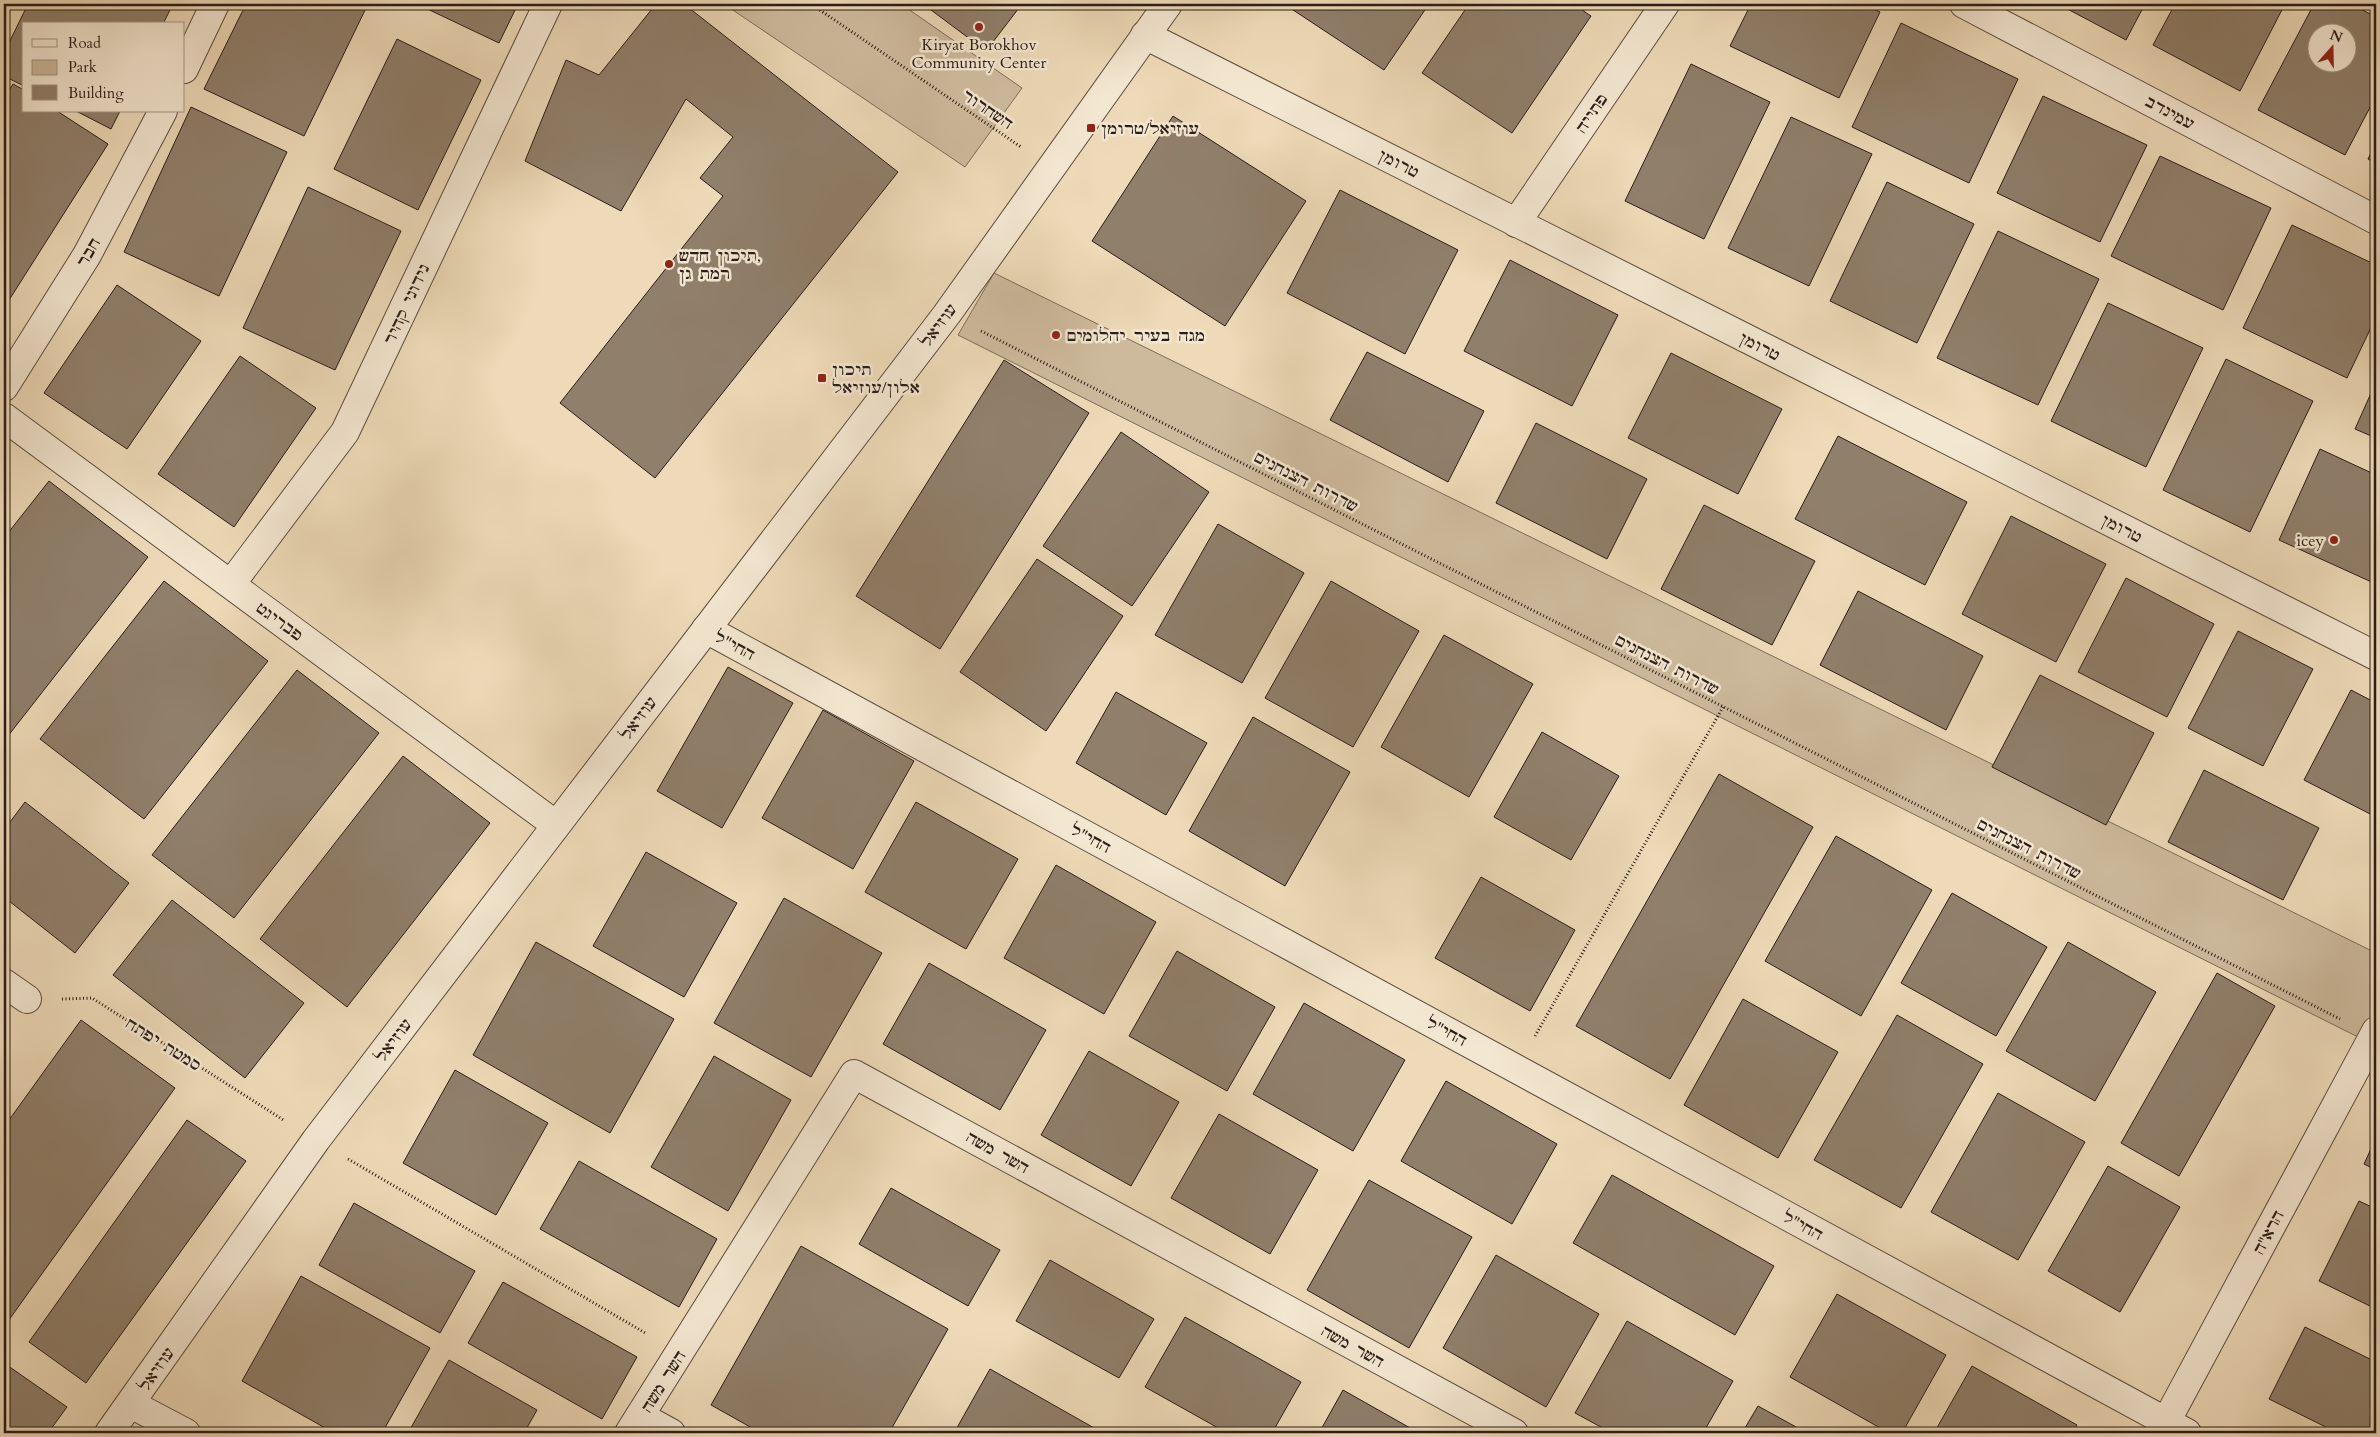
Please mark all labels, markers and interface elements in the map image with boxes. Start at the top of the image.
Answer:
marker: Kiryat Borokhov Community Center [973,21,985,33]
legend [22,22,185,112]
north arrow [2308,22,2358,72]
text: N [2327,25,2345,47]
text: Road [68,33,101,53]
place label: Kiryat Borokhov Community Center [912,34,1047,74]
text: Park [68,57,97,77]
text: Building [68,83,124,103]
street label: השחרור [958,85,1017,135]
street label: פתייה [1571,89,1613,138]
street label: עמינדב [2141,91,2198,135]
place label: עוזיאל/טרומן [1101,118,1199,140]
marker: עוזיאל/טרומן [1085,122,1097,134]
street label: טרומן [1374,144,1423,183]
street label: חבר [72,234,106,271]
place label: תיכון חדש, רמת גן [679,245,761,285]
marker: תיכון חדש, רמת גן [663,258,675,270]
street label: נידוני קהיר [379,261,435,348]
street label: עוזיאל [915,299,963,352]
place label: מגה בעיר יהלומים [1066,325,1205,347]
street label: טרומן [1735,327,1784,366]
marker: מגה בעיר יהלומים [1050,329,1062,341]
place label: תיכון אלון/עוזיאל [832,359,920,399]
marker: תיכון אלון/עוזיאל [816,372,828,384]
street label: שדרות הצנחנים [1250,446,1361,518]
street label: טרומן [2097,509,2146,548]
place label: icey [2296,530,2325,552]
marker: icey [2328,534,2340,546]
street label: פבריגט [251,597,307,646]
street label: החי"ל [710,626,759,666]
street label: שדרות הצנחנים [1611,629,1722,701]
street label: עוזיאל [615,692,663,745]
street label: שדרות הצנחנים [1973,813,2084,885]
street label: החי"ל [1066,819,1115,859]
street label: החי"ל [1422,1012,1471,1052]
street label: סמטת יפתח [121,1013,206,1077]
street label: עוזיאל [370,1014,418,1067]
street label: השר משה [962,1127,1033,1179]
street label: החי"ל [1778,1206,1827,1246]
street label: הרא"ה [2248,1206,2290,1258]
street label: השר משה [1317,1321,1388,1373]
street label: עוזיאל [134,1343,180,1396]
street label: השר משה [636,1346,691,1417]

